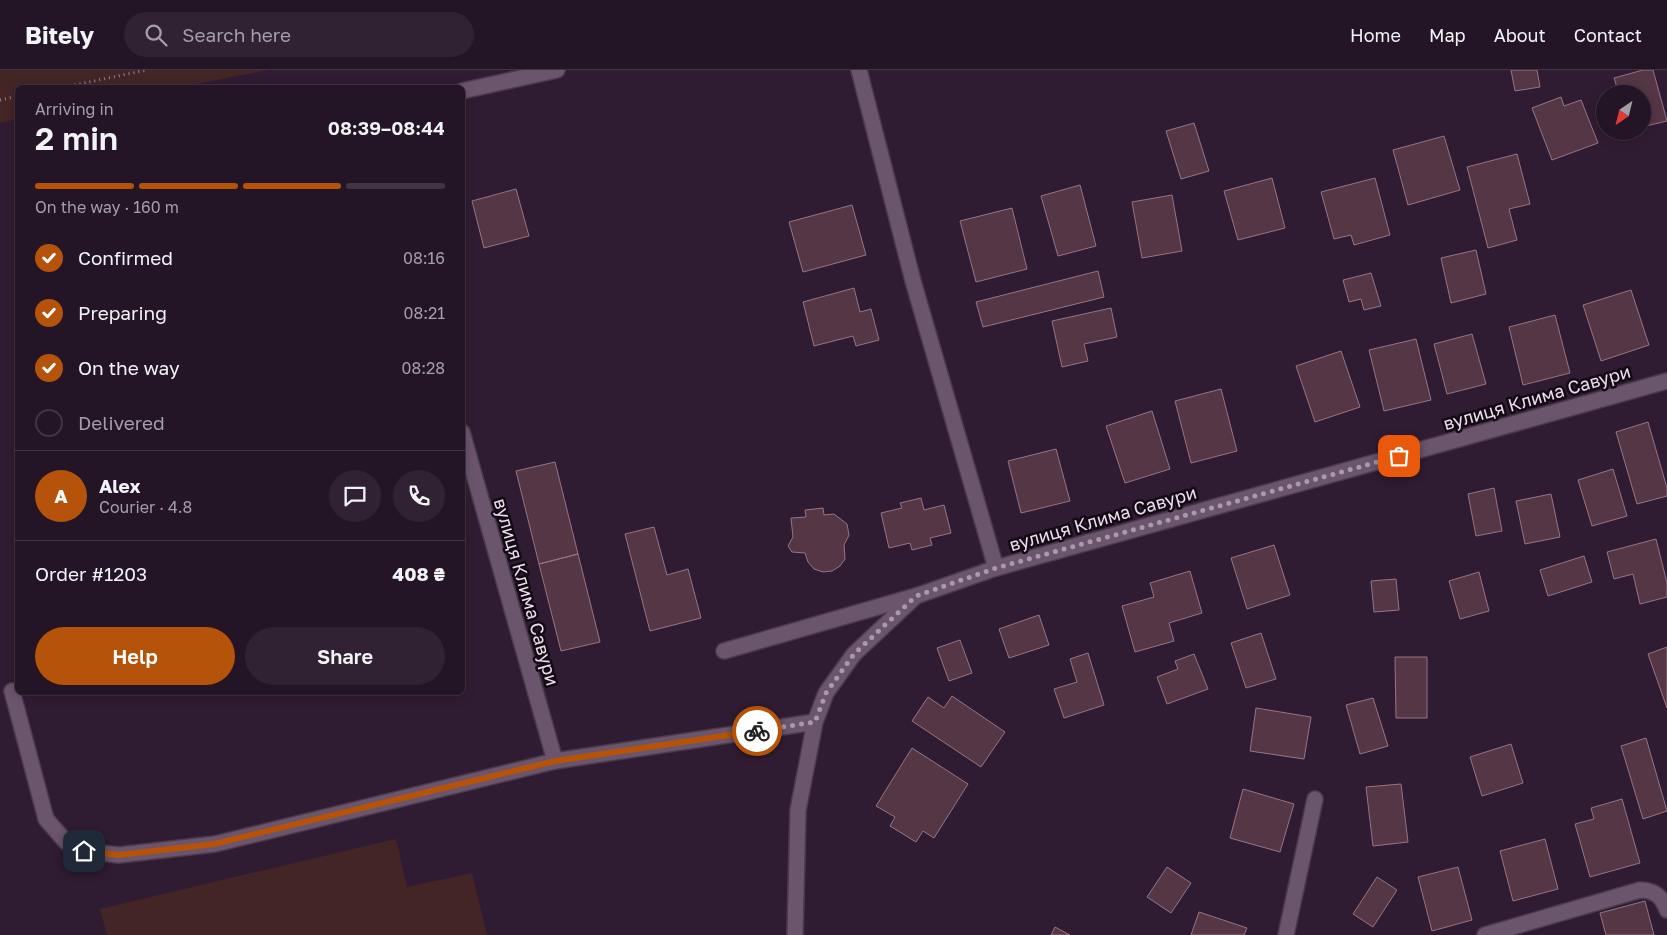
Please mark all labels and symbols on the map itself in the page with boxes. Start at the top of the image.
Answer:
north arrow [1596,85,1651,140]
street label: вулиця Клима Савури [1441,360,1633,434]
pin [1378,435,1420,477]
street label: вулиця Клима Савури [1007,481,1199,555]
street label: вулиця Клима Савури [490,496,564,688]
courier [732,706,782,756]
pin [63,830,105,872]

